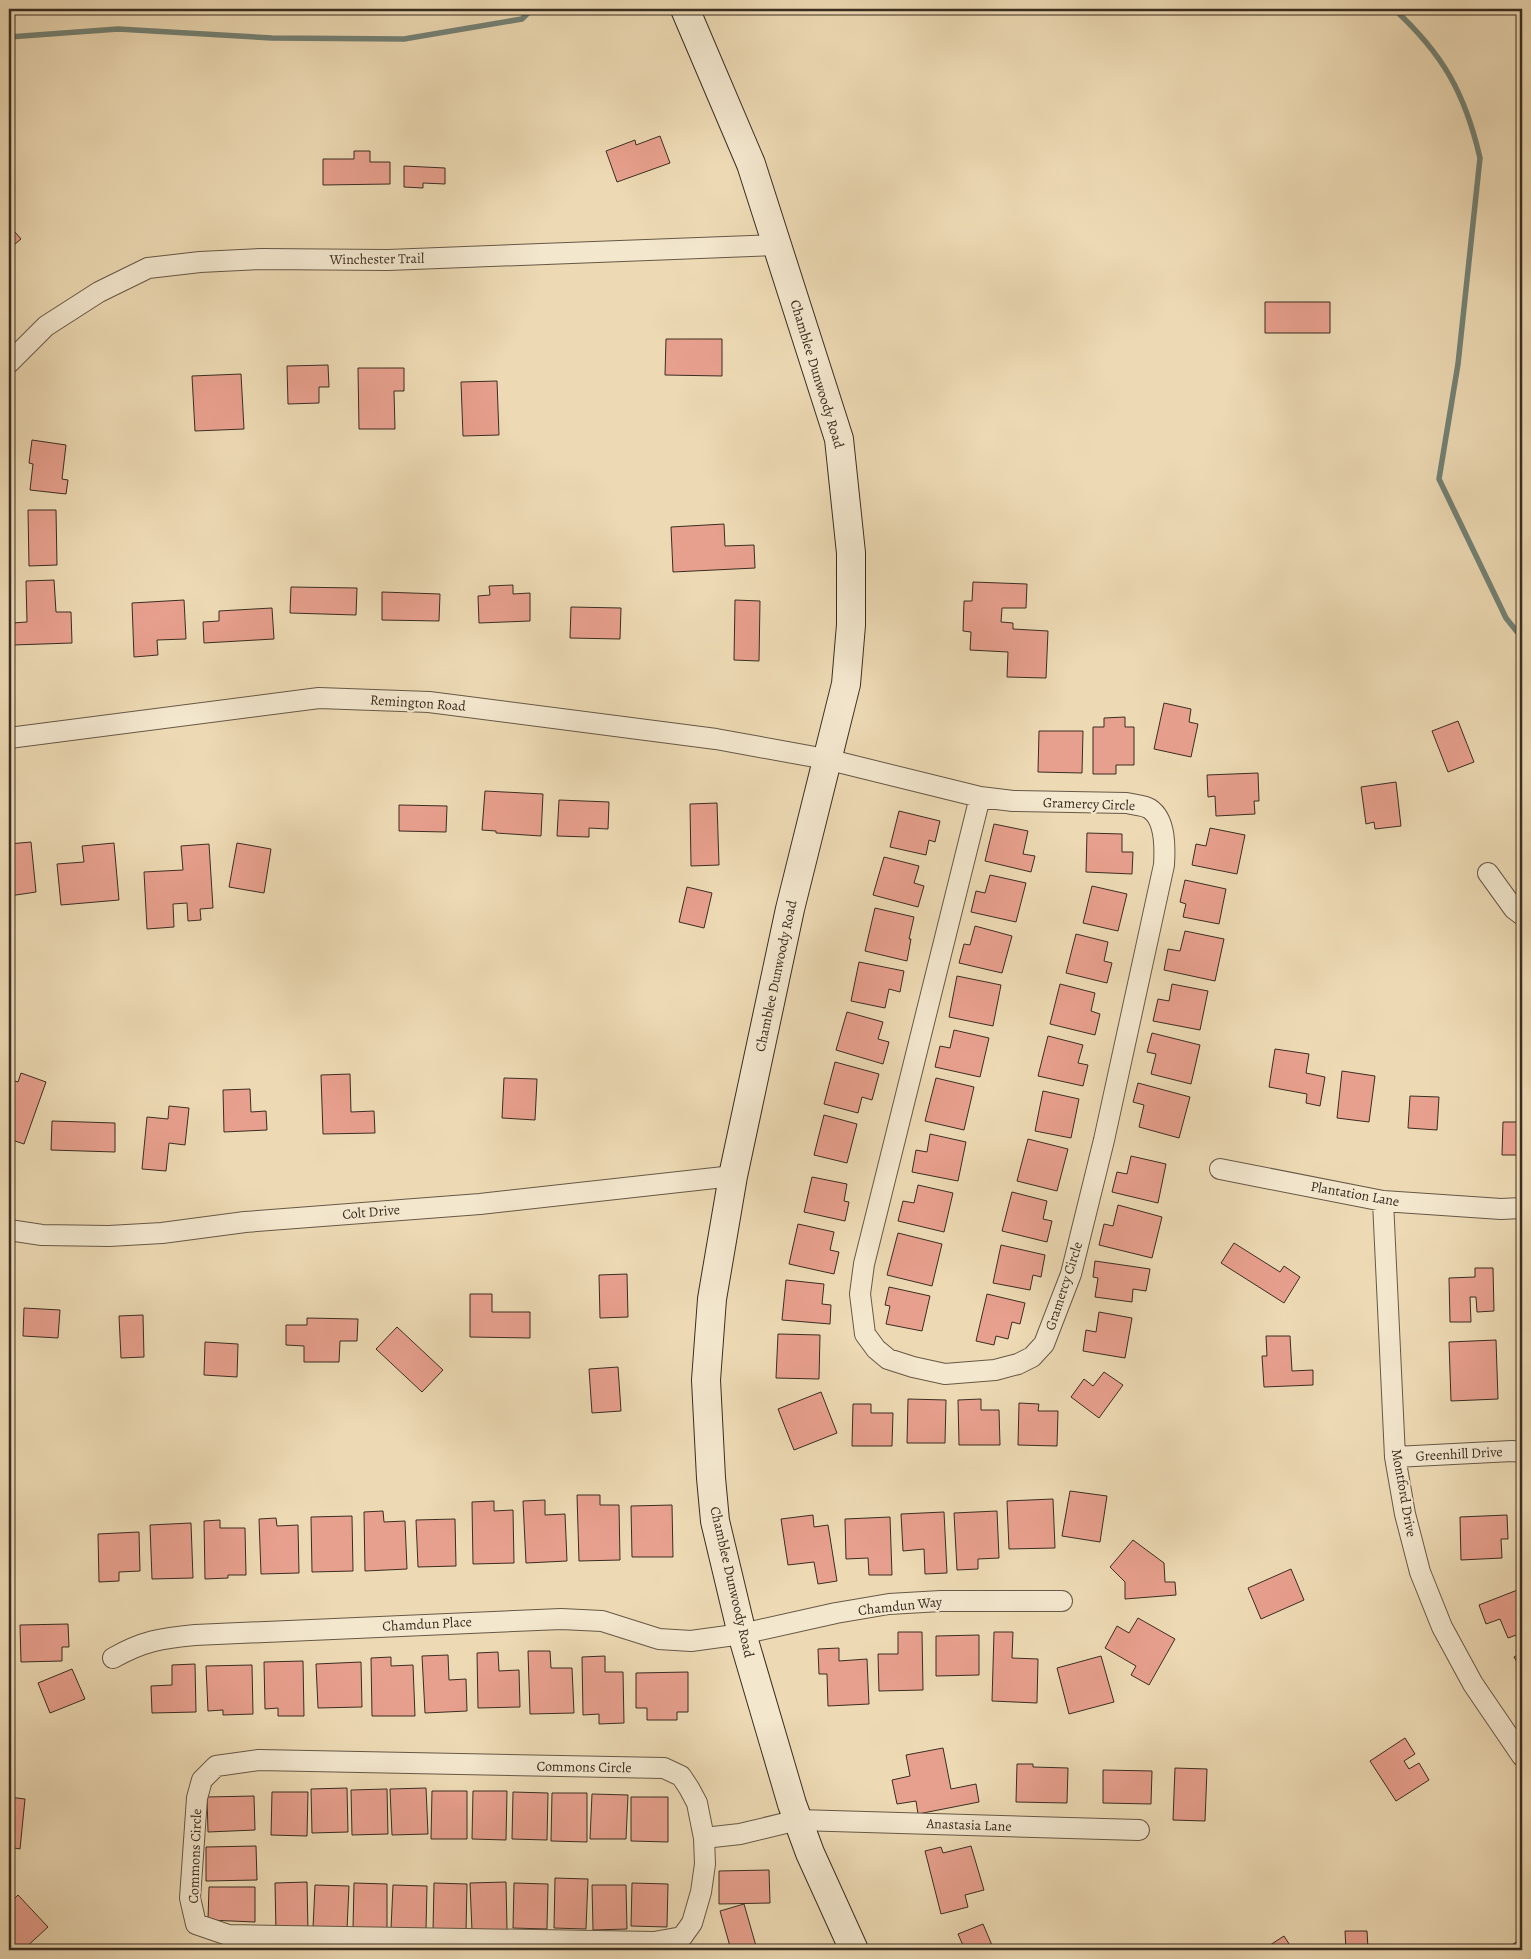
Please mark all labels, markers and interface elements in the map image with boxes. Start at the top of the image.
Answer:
street label: Winchester Trail [328,249,425,269]
street label: Chamblee Dunwoody Road [785,297,849,451]
street label: Remington Road [370,690,467,716]
street label: Gramercy Circle [1043,793,1135,815]
street label: Chamblee Dunwoody Road [751,898,801,1053]
street label: Plantation Lane [1309,1177,1401,1211]
street label: Colt Drive [341,1200,401,1224]
street label: Gramercy Circle [1041,1239,1087,1333]
street label: Greenhill Drive [1415,1442,1503,1466]
street label: Montford Drive [1387,1447,1421,1539]
street label: Chamblee Dunwoody Road [705,1505,759,1660]
street label: Chamdun Way [857,1592,944,1620]
street label: Chamdun Place [382,1612,472,1636]
street label: Commons Circle [536,1757,632,1777]
street label: Commons Circle [184,1808,206,1904]
street label: Anastasia Lane [925,1814,1012,1836]

